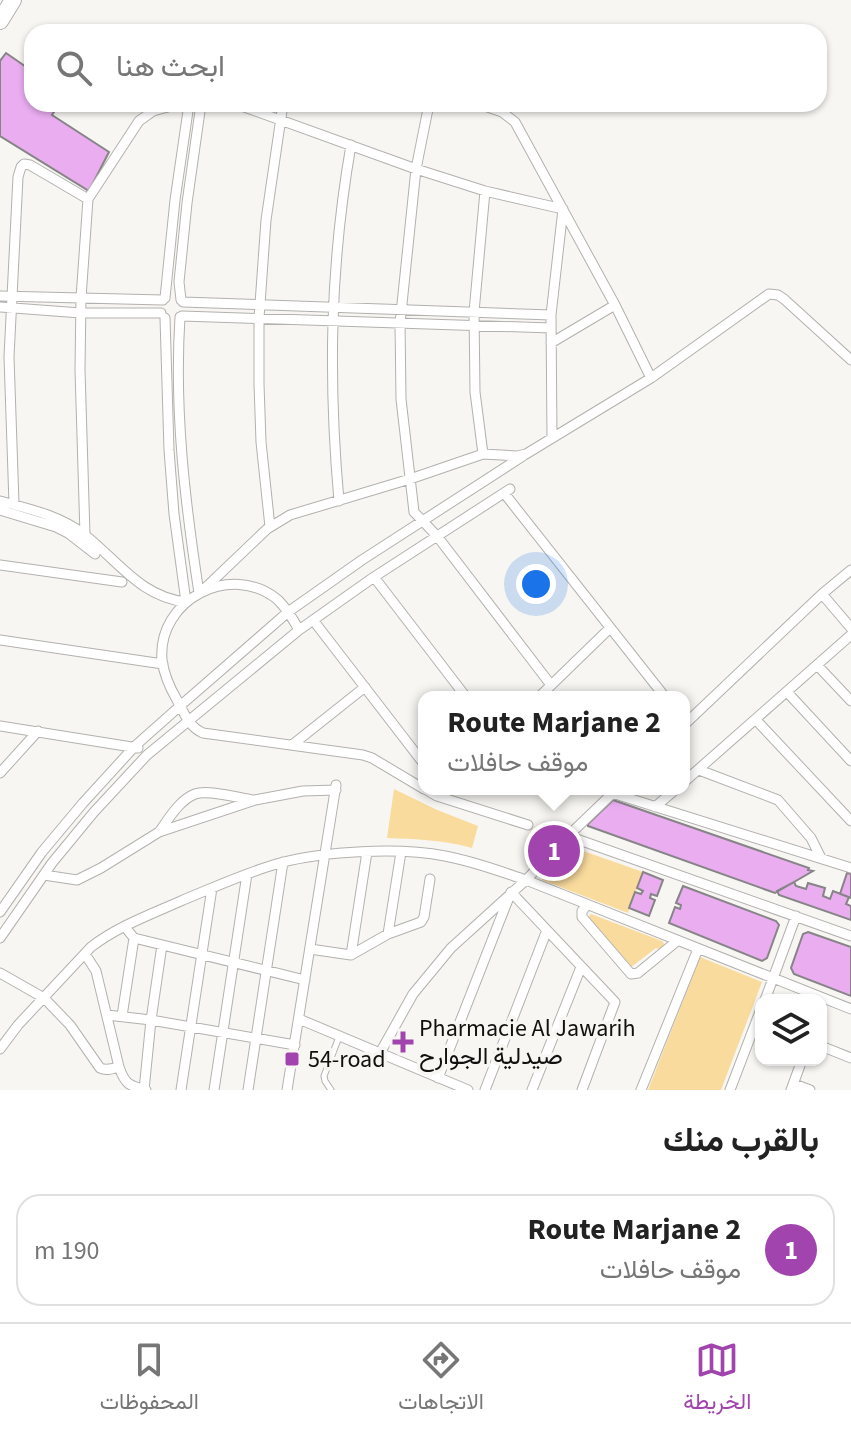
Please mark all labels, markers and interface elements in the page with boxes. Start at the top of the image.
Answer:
search box [24,24,827,112]
text: ابحث هنا [116,45,225,88]
icon: search [52,46,96,90]
your location [516,564,556,604]
popup [418,691,690,795]
text: Route Marjane 2 [447,701,661,744]
text: موقف حافلات [447,744,588,781]
pin: 1 [528,821,580,881]
map controls [755,994,827,1066]
button: layers [755,994,827,1066]
place label: Pharmacie Al Jawarih صيدلية الجوارح [419,1011,636,1074]
marker: Pharmacie Al Jawarih صيدلية الجوارح [394,1033,412,1051]
place label: 54-road [308,1042,386,1077]
marker: 54-road [283,1050,301,1068]
text: بالقرب منك [663,1116,819,1165]
text: Route Marjane 2 [527,1208,741,1251]
text: 190 m [34,1232,100,1269]
text: 1 [784,1232,798,1269]
text: موقف حافلات [600,1251,741,1288]
tab: المحفوظات [100,1338,199,1421]
tab: الاتجاهات [398,1338,484,1421]
tab: الخريطة [683,1338,751,1421]

